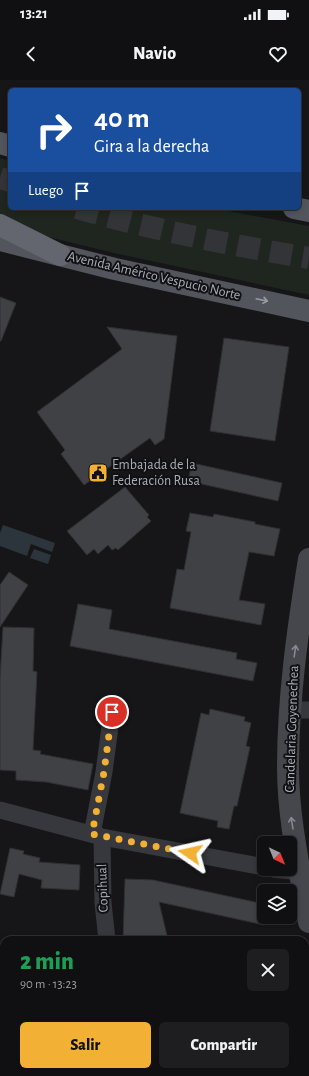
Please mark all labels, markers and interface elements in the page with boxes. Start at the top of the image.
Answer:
text: 13:21 [20,6,48,21]
icon: back [20,43,42,65]
icon: heart [267,43,289,65]
text: Navio [133,45,176,63]
icon: right [28,104,80,156]
text: 40 m [94,105,150,133]
text: Gira a la derecha [94,138,209,156]
icon: arrive [71,180,93,202]
text: Luego [28,183,63,198]
street label: Avenida Américo Vespucio Norte [66,249,242,303]
one-way arrow [255,297,268,305]
place label: Embajada de la Federación Rusa [112,458,200,488]
public building icon: Embajada de la Federación Rusa [87,462,109,484]
one-way arrow [291,645,299,658]
street label: Candelaria Goyenechea [283,665,301,793]
pin [95,695,129,729]
icon: arrive [101,701,123,723]
one-way arrow [288,816,296,829]
position arrow [169,832,211,874]
north arrow [257,836,297,876]
map controls [257,836,297,924]
street label: Copihual [95,863,111,913]
button: layers [257,884,297,924]
button: close [247,949,289,991]
text: 2 min [20,950,74,974]
text: 90 m · 13:23 [20,978,77,991]
button: Salir [20,1022,151,1068]
button: Compartir [159,1022,289,1068]

